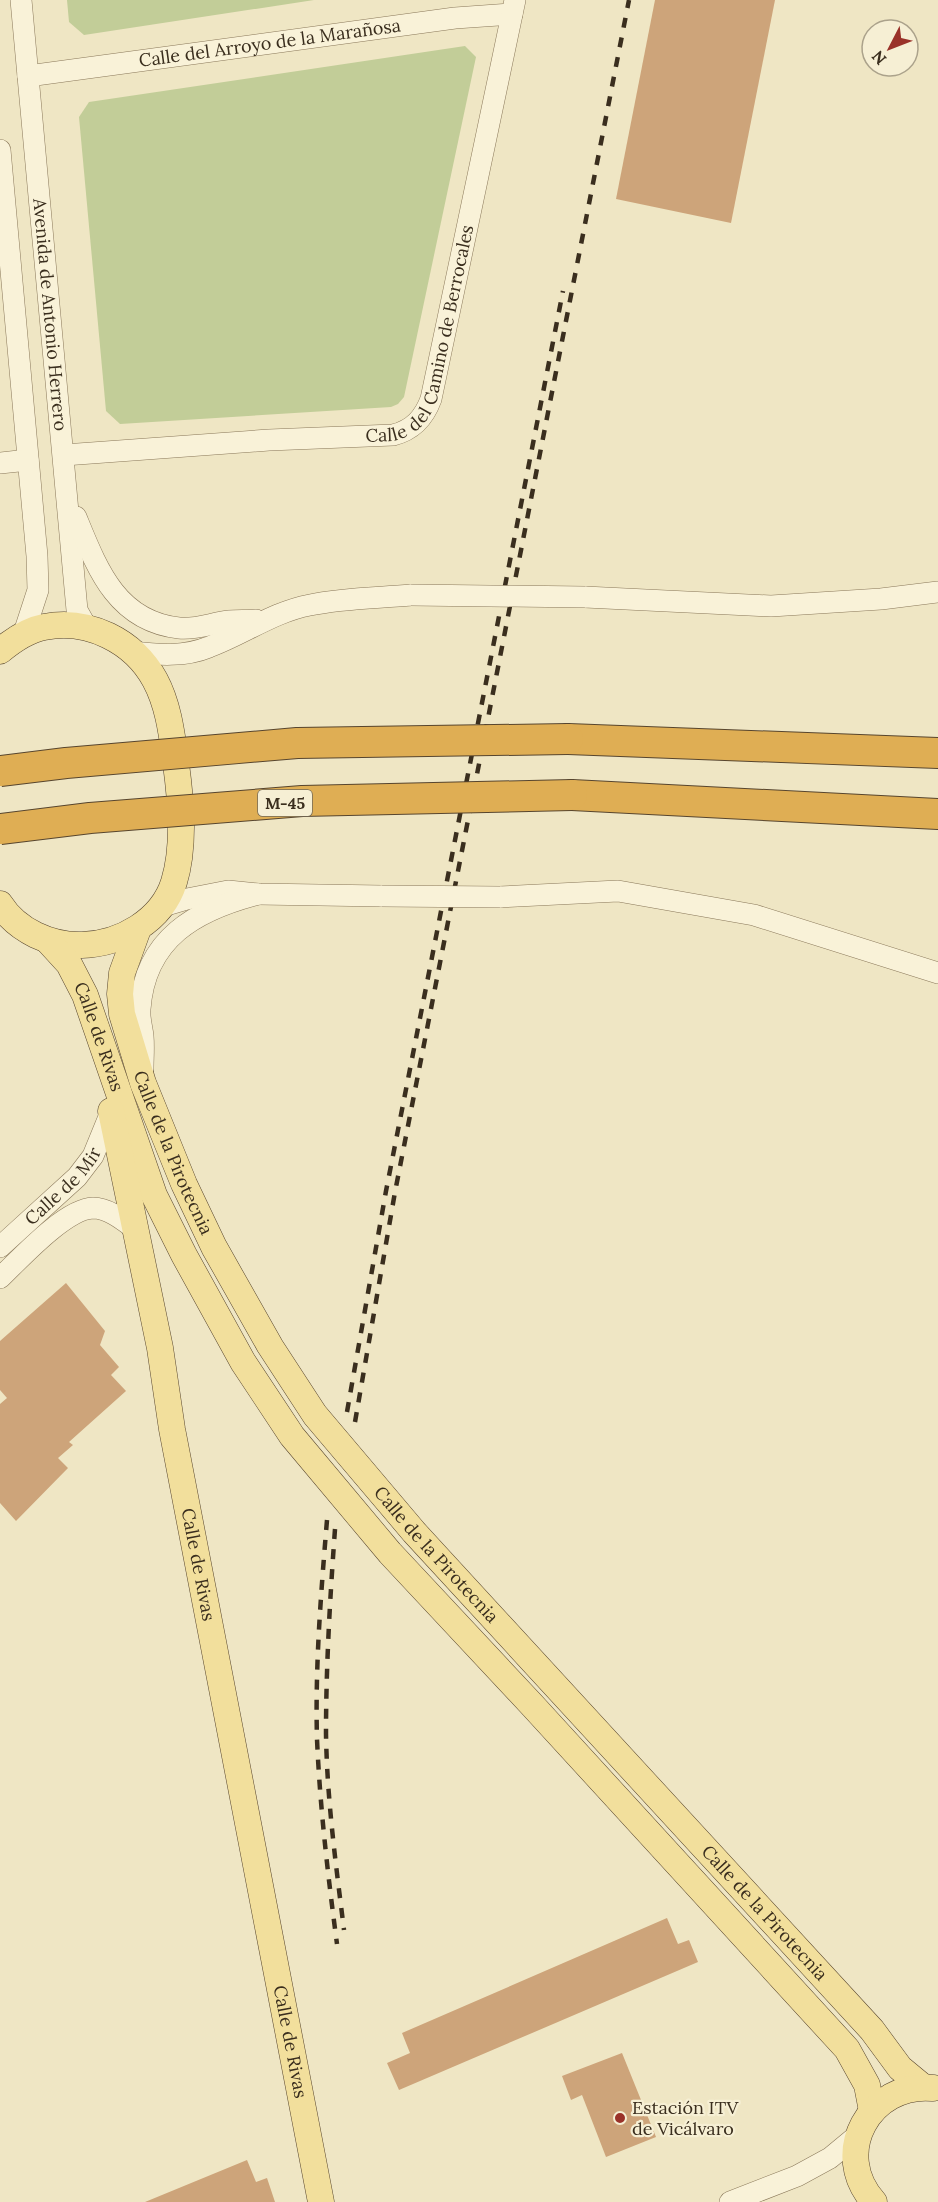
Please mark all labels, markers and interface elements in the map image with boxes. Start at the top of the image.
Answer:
street label: Calle del Arroyo de la Marañosa [137,13,402,72]
north arrow [860,18,920,78]
text: N [867,47,890,69]
street label: Avenida de Antonio Herrero [28,196,73,432]
street label: Calle del Camino de Berrocales [365,223,478,447]
road number: M-45 [258,790,312,816]
street label: Calle de Rivas [69,978,129,1094]
street label: Calle de la Pirotecnia [129,1068,218,1238]
street label: Calle de Mir [20,1144,106,1230]
street label: Calle de la Pirotecnia [369,1481,504,1628]
street label: Calle de Rivas [177,1506,221,1623]
street label: Calle de la Pirotecnia [697,1840,833,1985]
street label: Calle de Rivas [268,1983,313,2100]
place label: Estación ITV de Vicálvaro [632,2096,740,2140]
marker: Estación ITV de Vicálvaro [613,2111,627,2125]

